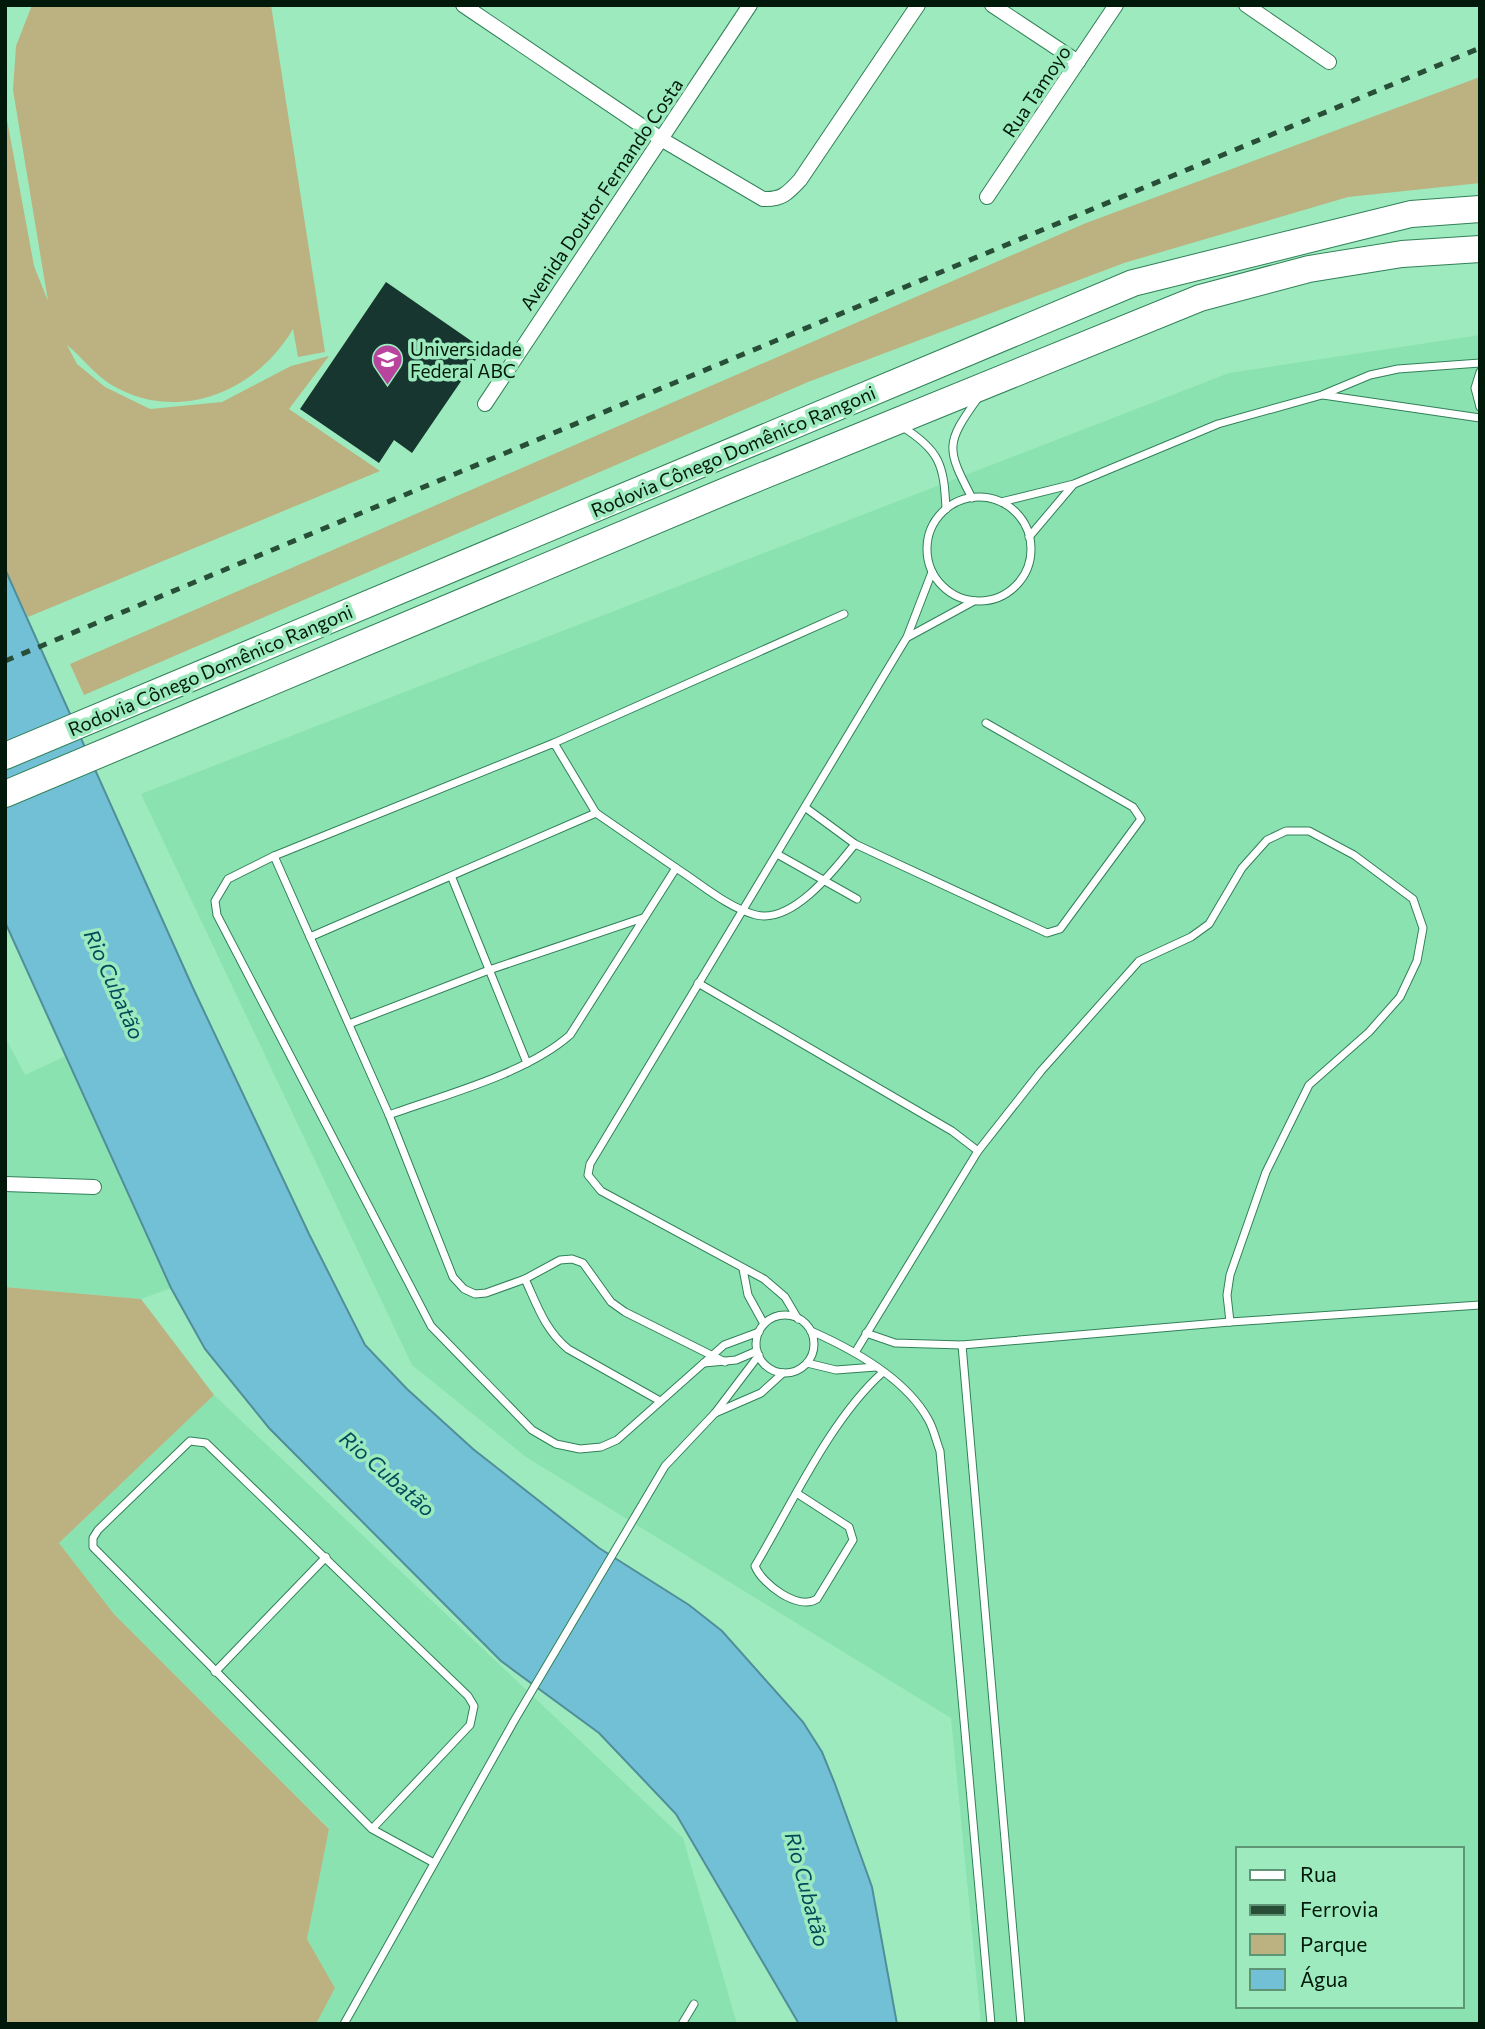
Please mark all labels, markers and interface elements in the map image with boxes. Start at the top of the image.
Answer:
street label: Rua Tamoyo [997,41,1075,141]
street label: Avenida Doutor Fernando Costa [515,74,687,314]
place label: Universidade Federal ABC [410,337,522,382]
school or university icon: Universidade Federal ABC [370,342,404,386]
street label: Rodovia Cônego Domênico Rangoni [587,380,879,522]
street label: Rodovia Cônego Domênico Rangoni [64,599,356,741]
water label: Rio Cubatão [80,925,150,1043]
water label: Rio Cubatão [335,1425,441,1521]
water label: Rio Cubatão [781,1829,835,1949]
legend [1236,1847,1464,2008]
text: Rua [1300,1861,1337,1886]
text: Ferrovia [1300,1896,1378,1921]
text: Parque [1300,1931,1367,1956]
text: Água [1300,1966,1348,1991]

